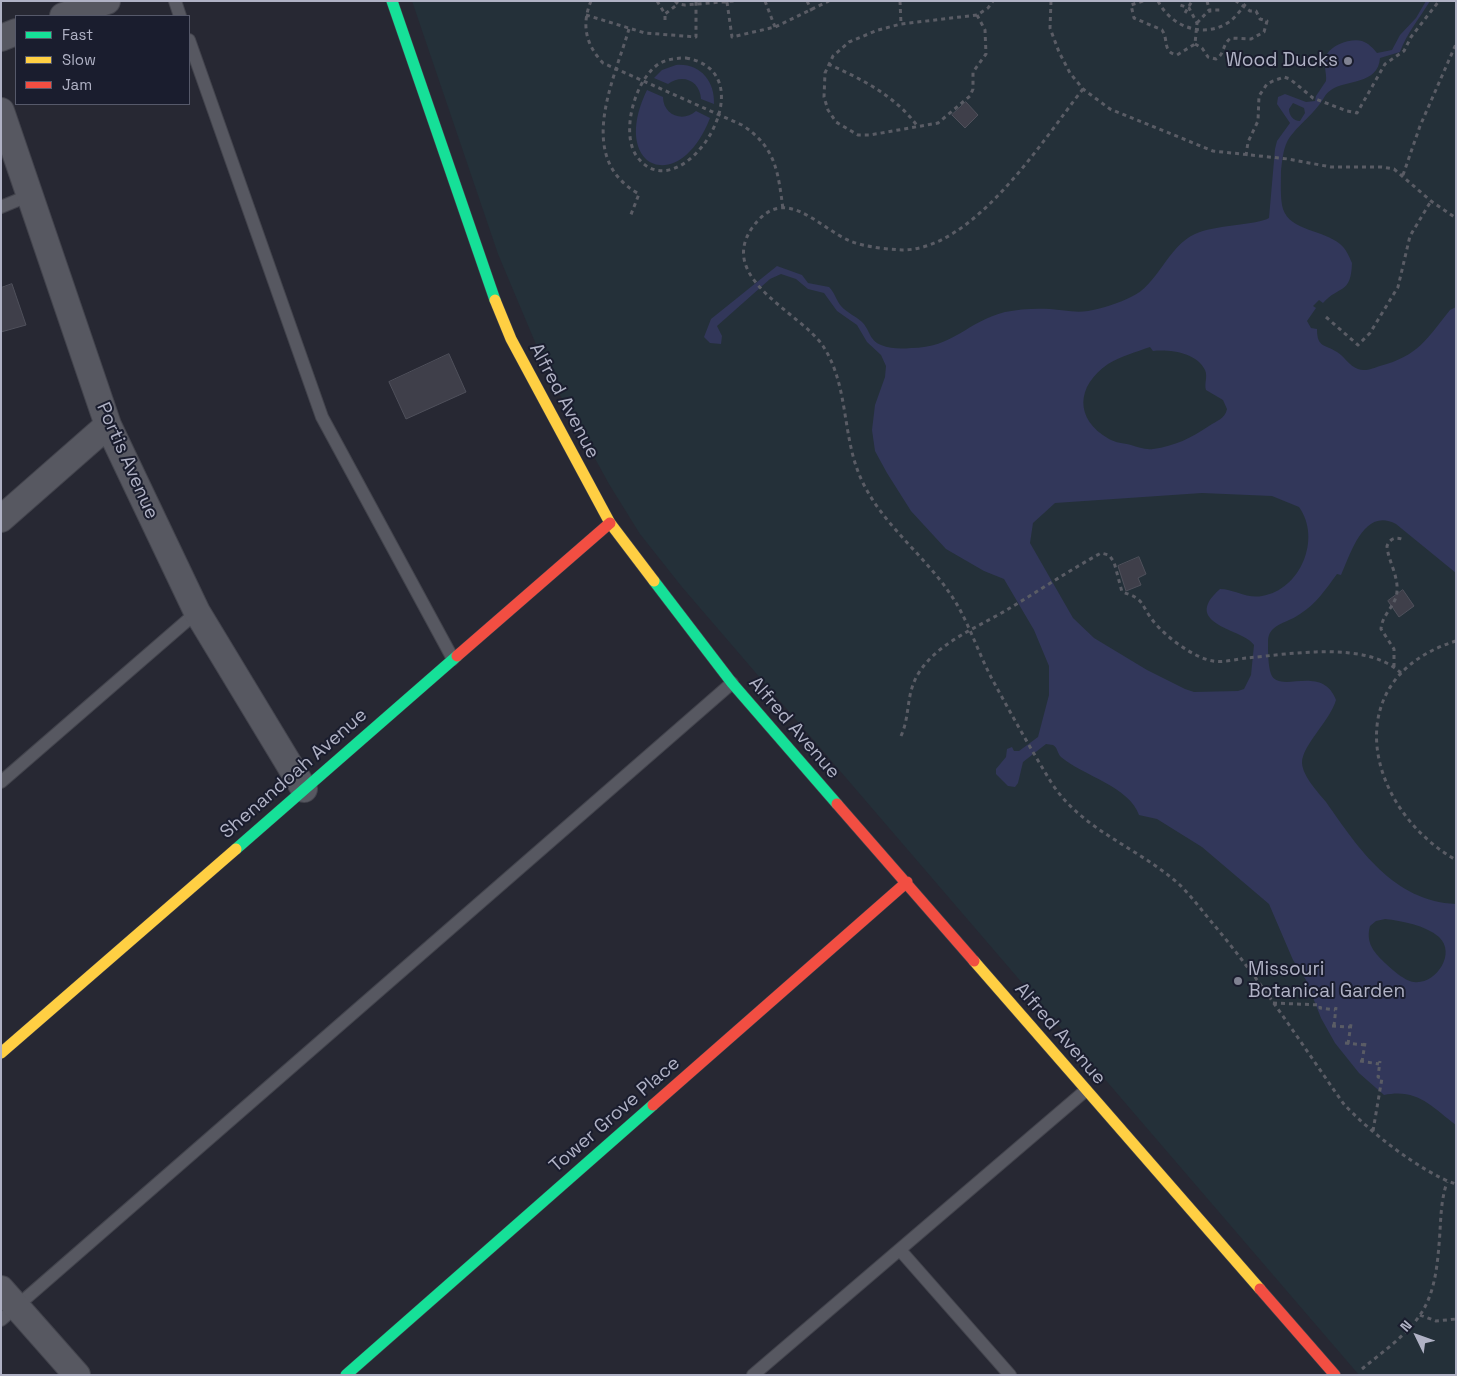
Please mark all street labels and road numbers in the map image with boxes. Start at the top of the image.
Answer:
street label: Alfred Avenue [524,339,604,463]
street label: Portis Avenue [91,399,163,523]
street label: Alfred Avenue [744,672,844,784]
street label: Shenandoah Avenue [216,704,372,844]
street label: Alfred Avenue [1010,978,1110,1090]
street label: Tower Grove Place [545,1052,685,1178]

